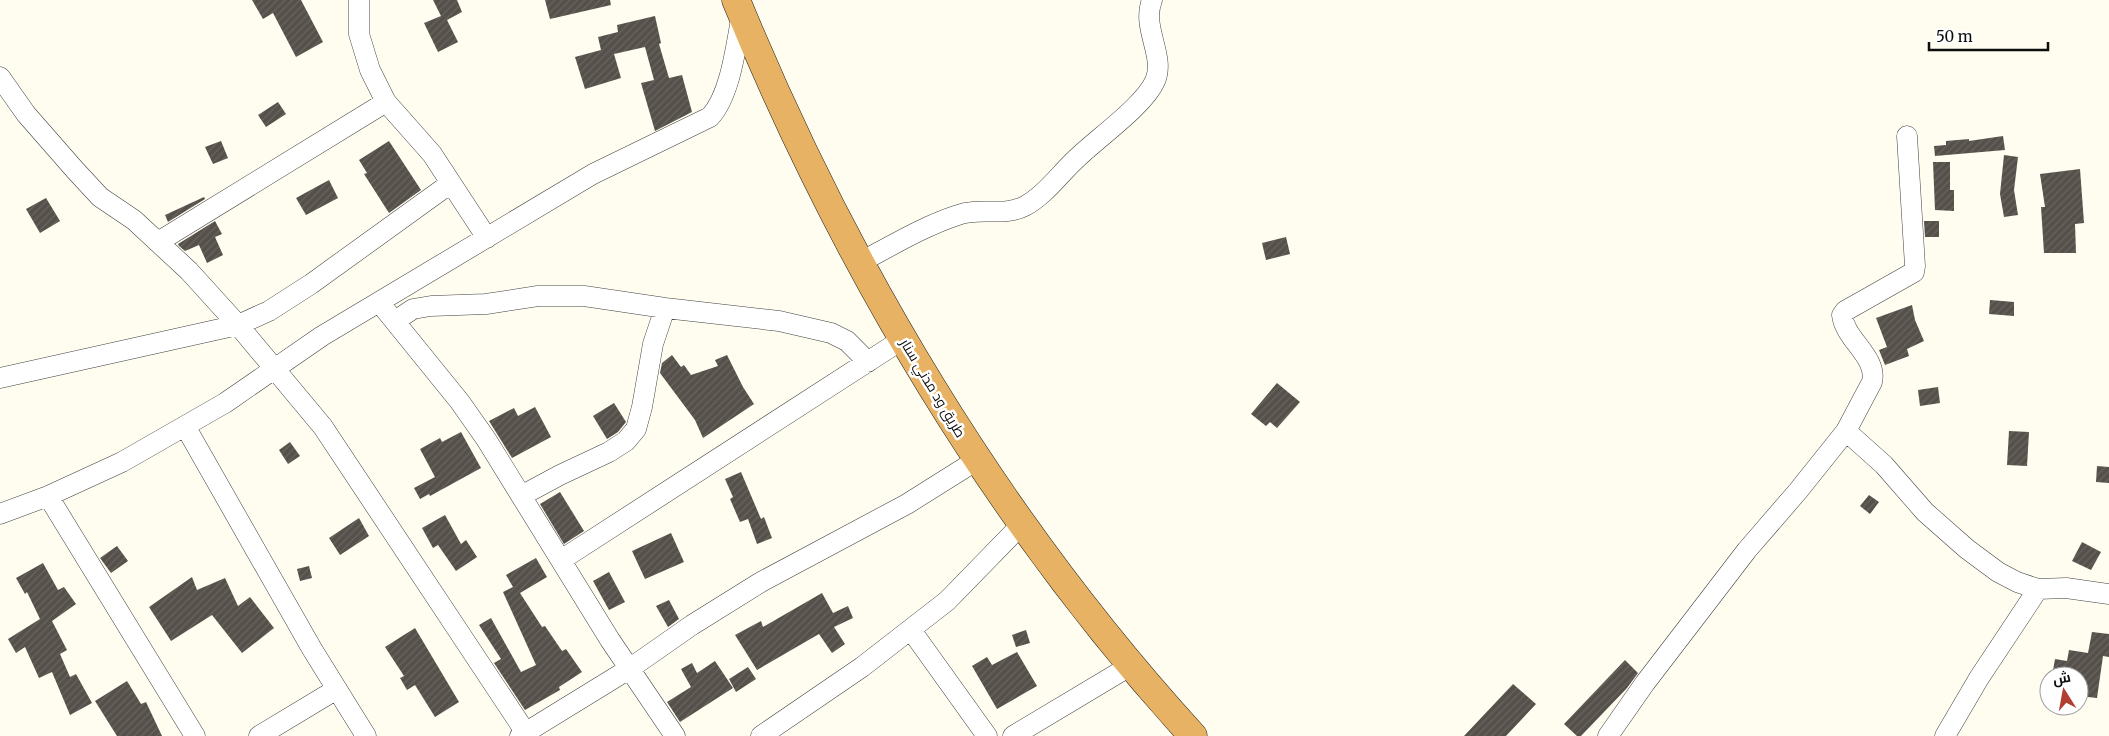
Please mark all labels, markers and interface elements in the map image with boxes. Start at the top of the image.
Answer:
scale bar [1929,20,2048,52]
text: 50 m [1936,27,1973,46]
street label: طريق ود مدني سنار [893,334,970,442]
north arrow [2039,666,2089,716]
text: ش [2051,668,2072,689]

